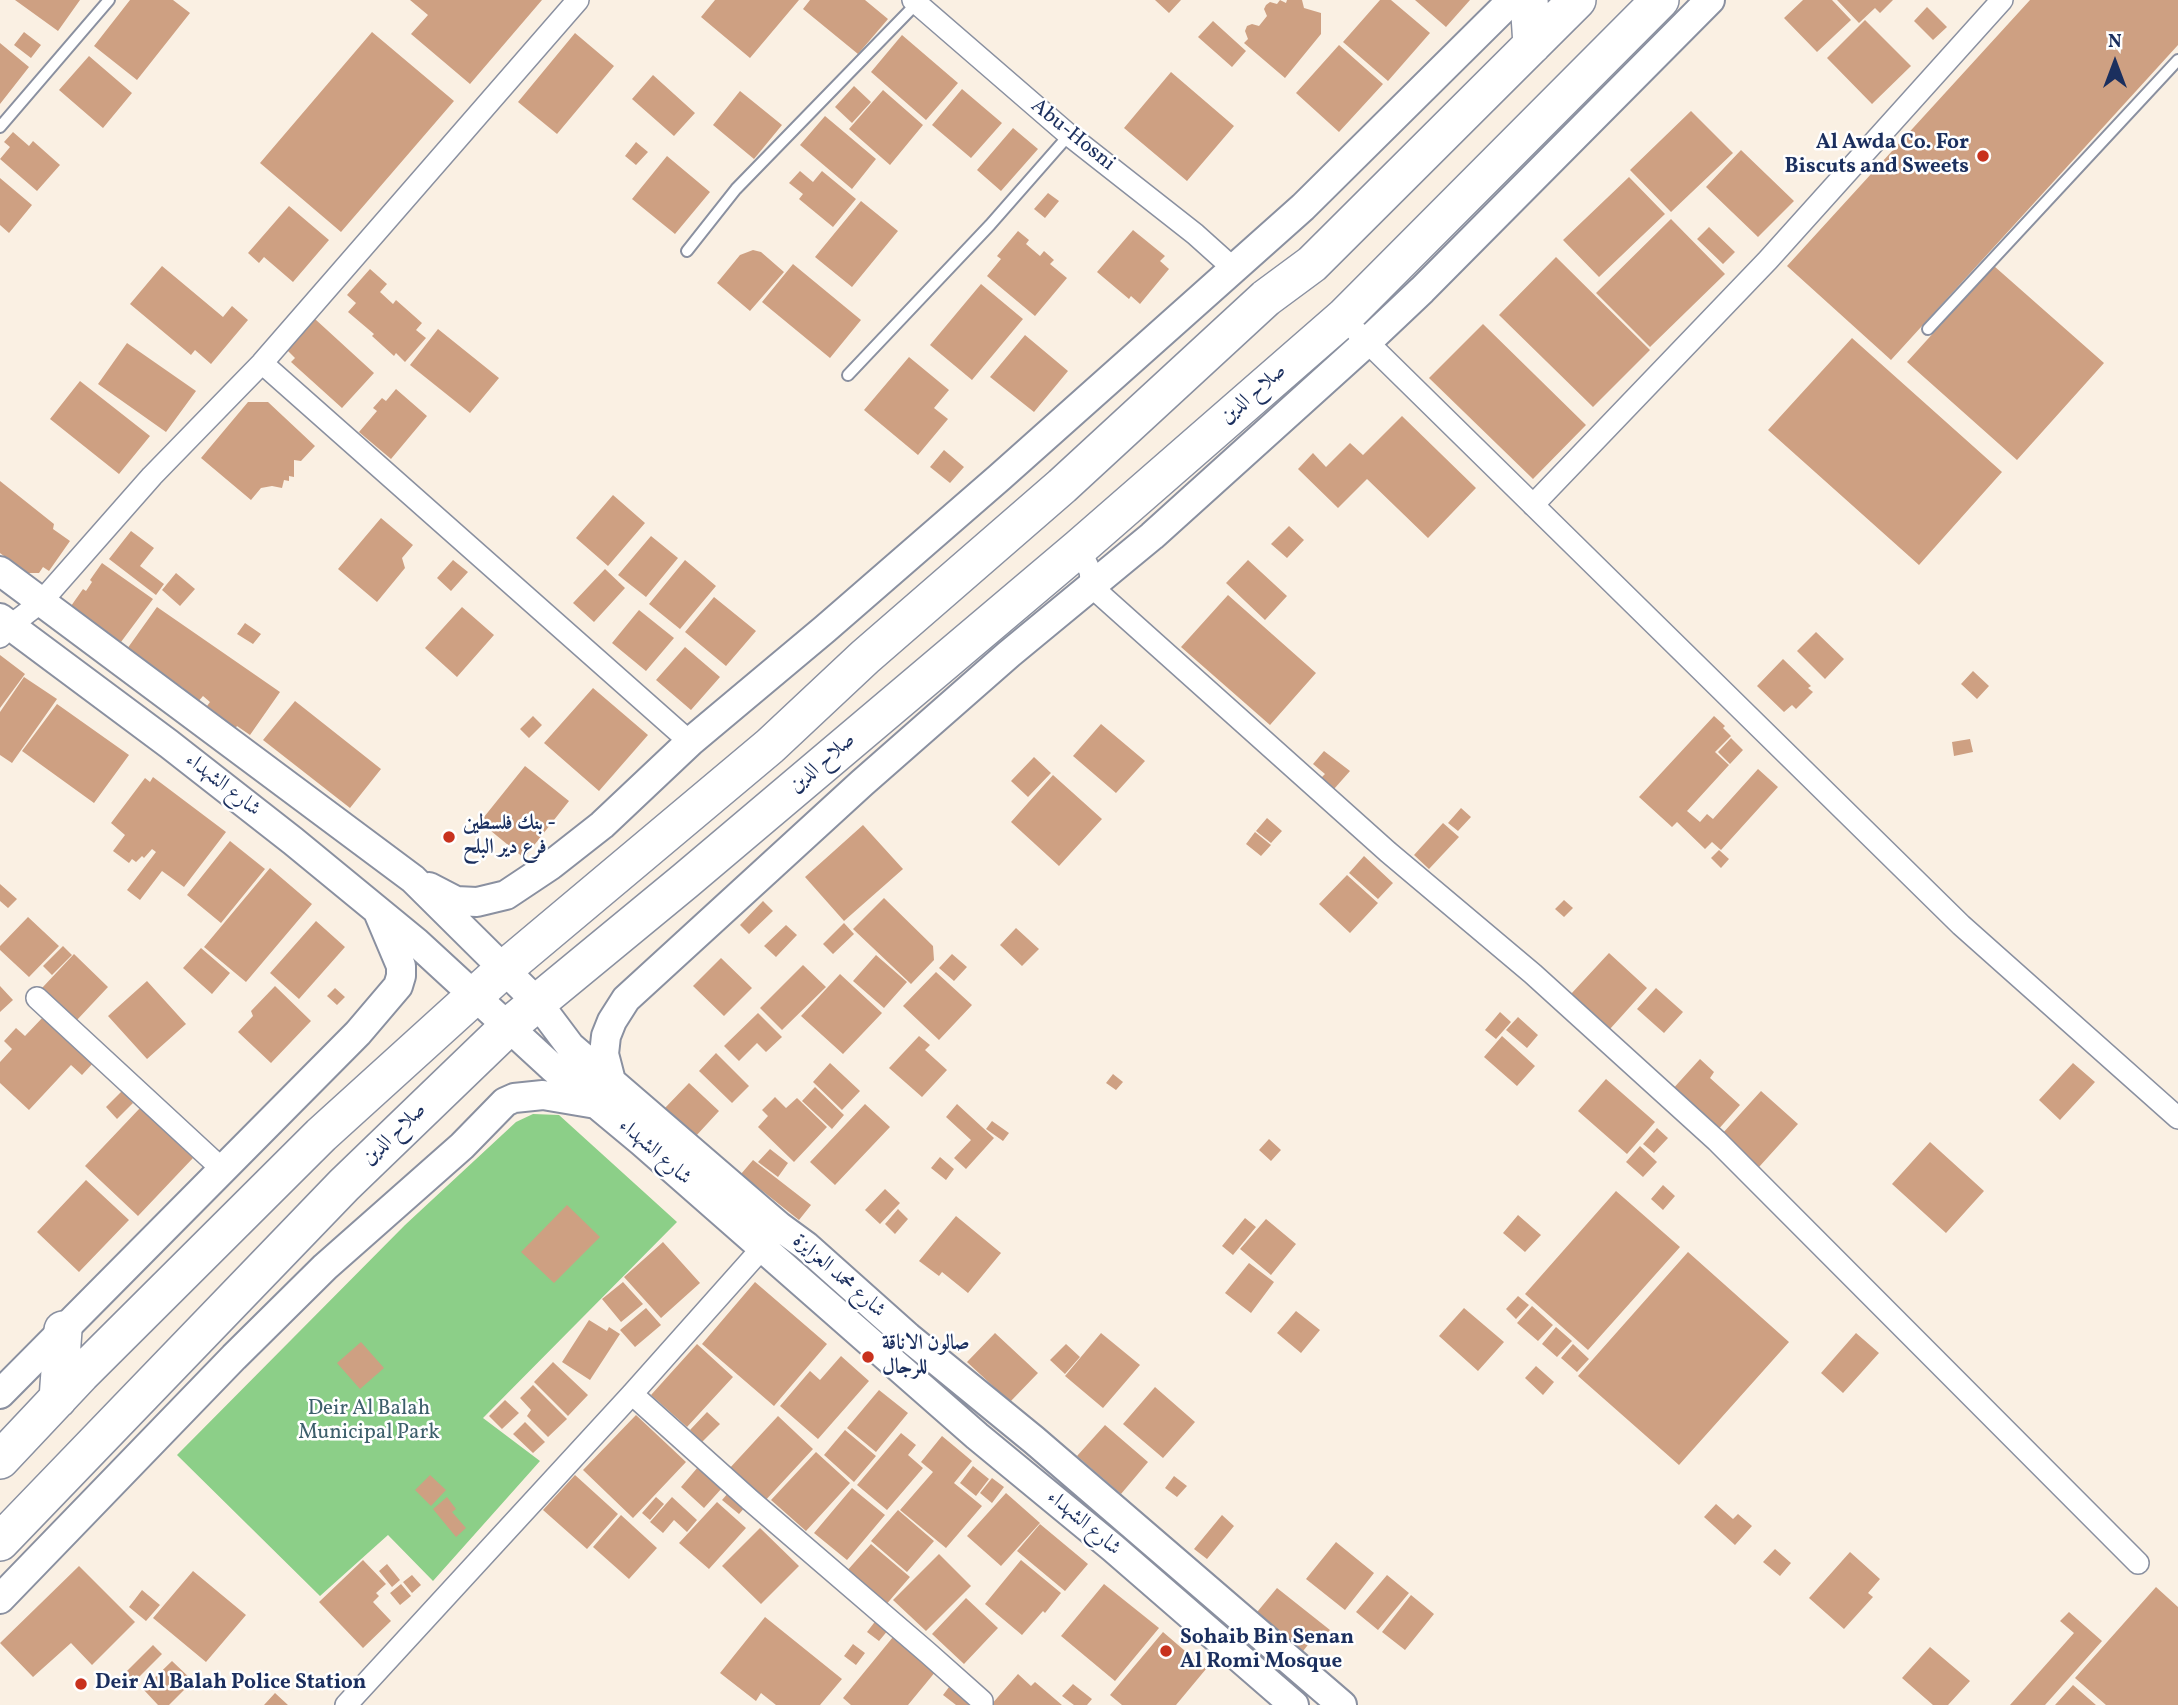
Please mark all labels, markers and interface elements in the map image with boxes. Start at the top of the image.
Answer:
north arrow [2080,28,2150,98]
text: N [2108,29,2122,55]
street label: Abu-Hosni [1025,94,1119,178]
place label: Al Awda Co. For Biscuts and Sweets [1784,131,1969,181]
marker: Al Awda Co. For Biscuts and Sweets [1975,148,1991,164]
street label: صلاح الدين [1216,359,1292,431]
street label: صلاح الدين [785,728,861,800]
street label: شارع الشهداء [179,749,265,823]
place label: بنك فلسطين - فرع دير البلح [463,812,556,862]
marker: بنك فلسطين - فرع دير البلح [441,829,457,845]
street label: صلاح الدين [358,1098,432,1172]
street label: شارع الشهداء [612,1114,696,1192]
street label: شارع محمد العزايزة [786,1230,890,1324]
place label: صالون الاناقة للرجال [882,1332,970,1382]
marker: صالون الاناقة للرجال [860,1349,876,1365]
park label: Deir Al Balah Municipal Park [298,1397,440,1447]
street label: شارع الشهداء [1041,1486,1125,1562]
place label: Sohaib Bin Senan Al Romi Mosque [1180,1626,1354,1676]
marker: Sohaib Bin Senan Al Romi Mosque [1158,1643,1174,1659]
place label: Deir Al Balah Police Station [95,1671,366,1697]
marker: Deir Al Balah Police Station [73,1676,89,1692]

